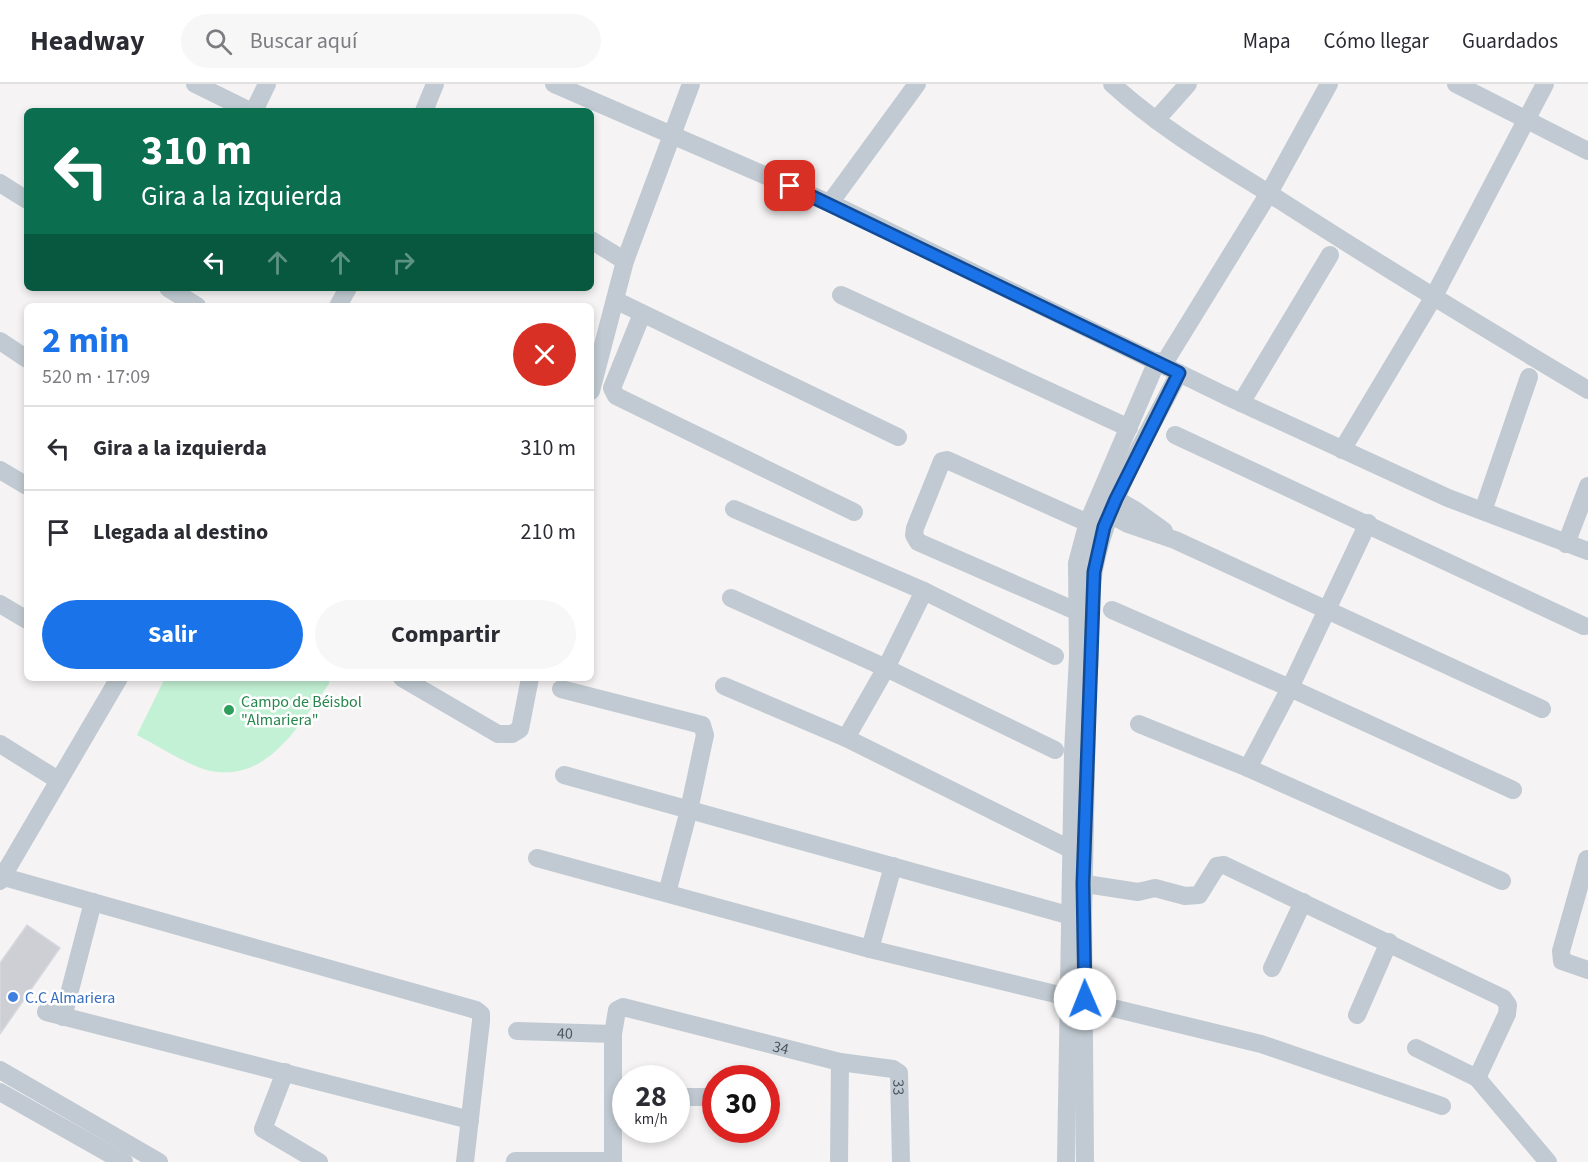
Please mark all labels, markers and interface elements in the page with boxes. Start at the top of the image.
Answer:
search box [181,14,601,68]
text: Headway [30,21,145,61]
icon: search [202,25,235,58]
text: Buscar aquí [250,25,357,57]
text: Mapa [1243,26,1291,56]
text: Cómo llegar [1324,26,1429,56]
text: Guardados [1462,26,1558,56]
text: 310 m [141,121,252,181]
icon: left [42,132,120,210]
pin [764,160,815,211]
icon: arrive [773,169,806,202]
text: Gira a la izquierda [141,177,342,216]
icon: left [198,246,231,279]
icon: ahead [261,246,294,279]
icon: ahead [324,246,357,279]
icon: right [387,246,420,279]
text: 2 min [42,315,130,366]
button: close [513,323,576,386]
text: 520 m · 17:09 [42,363,150,391]
icon: left [42,432,75,465]
text: Gira a la izquierda [93,432,267,464]
text: 310 m [521,432,576,464]
icon: arrive [42,516,75,549]
text: Llegada al destino [93,516,268,548]
text: 210 m [521,516,576,548]
button: Salir [42,600,303,669]
button: Compartir [315,600,576,669]
place label: Campo de Béisbol "Almariera" [241,691,362,731]
marker: Campo de Béisbol "Almariera" [222,703,236,717]
position arrow [1053,967,1117,1031]
place label: C.C Almariera [25,987,115,1009]
marker: C.C Almariera [6,990,20,1004]
street label: 40 [557,1022,573,1045]
street label: 34 [770,1035,791,1061]
speed limit sign: 30 [702,1065,780,1143]
text: 28 [635,1075,667,1118]
street label: 33 [887,1079,910,1096]
text: km/h [634,1109,668,1130]

